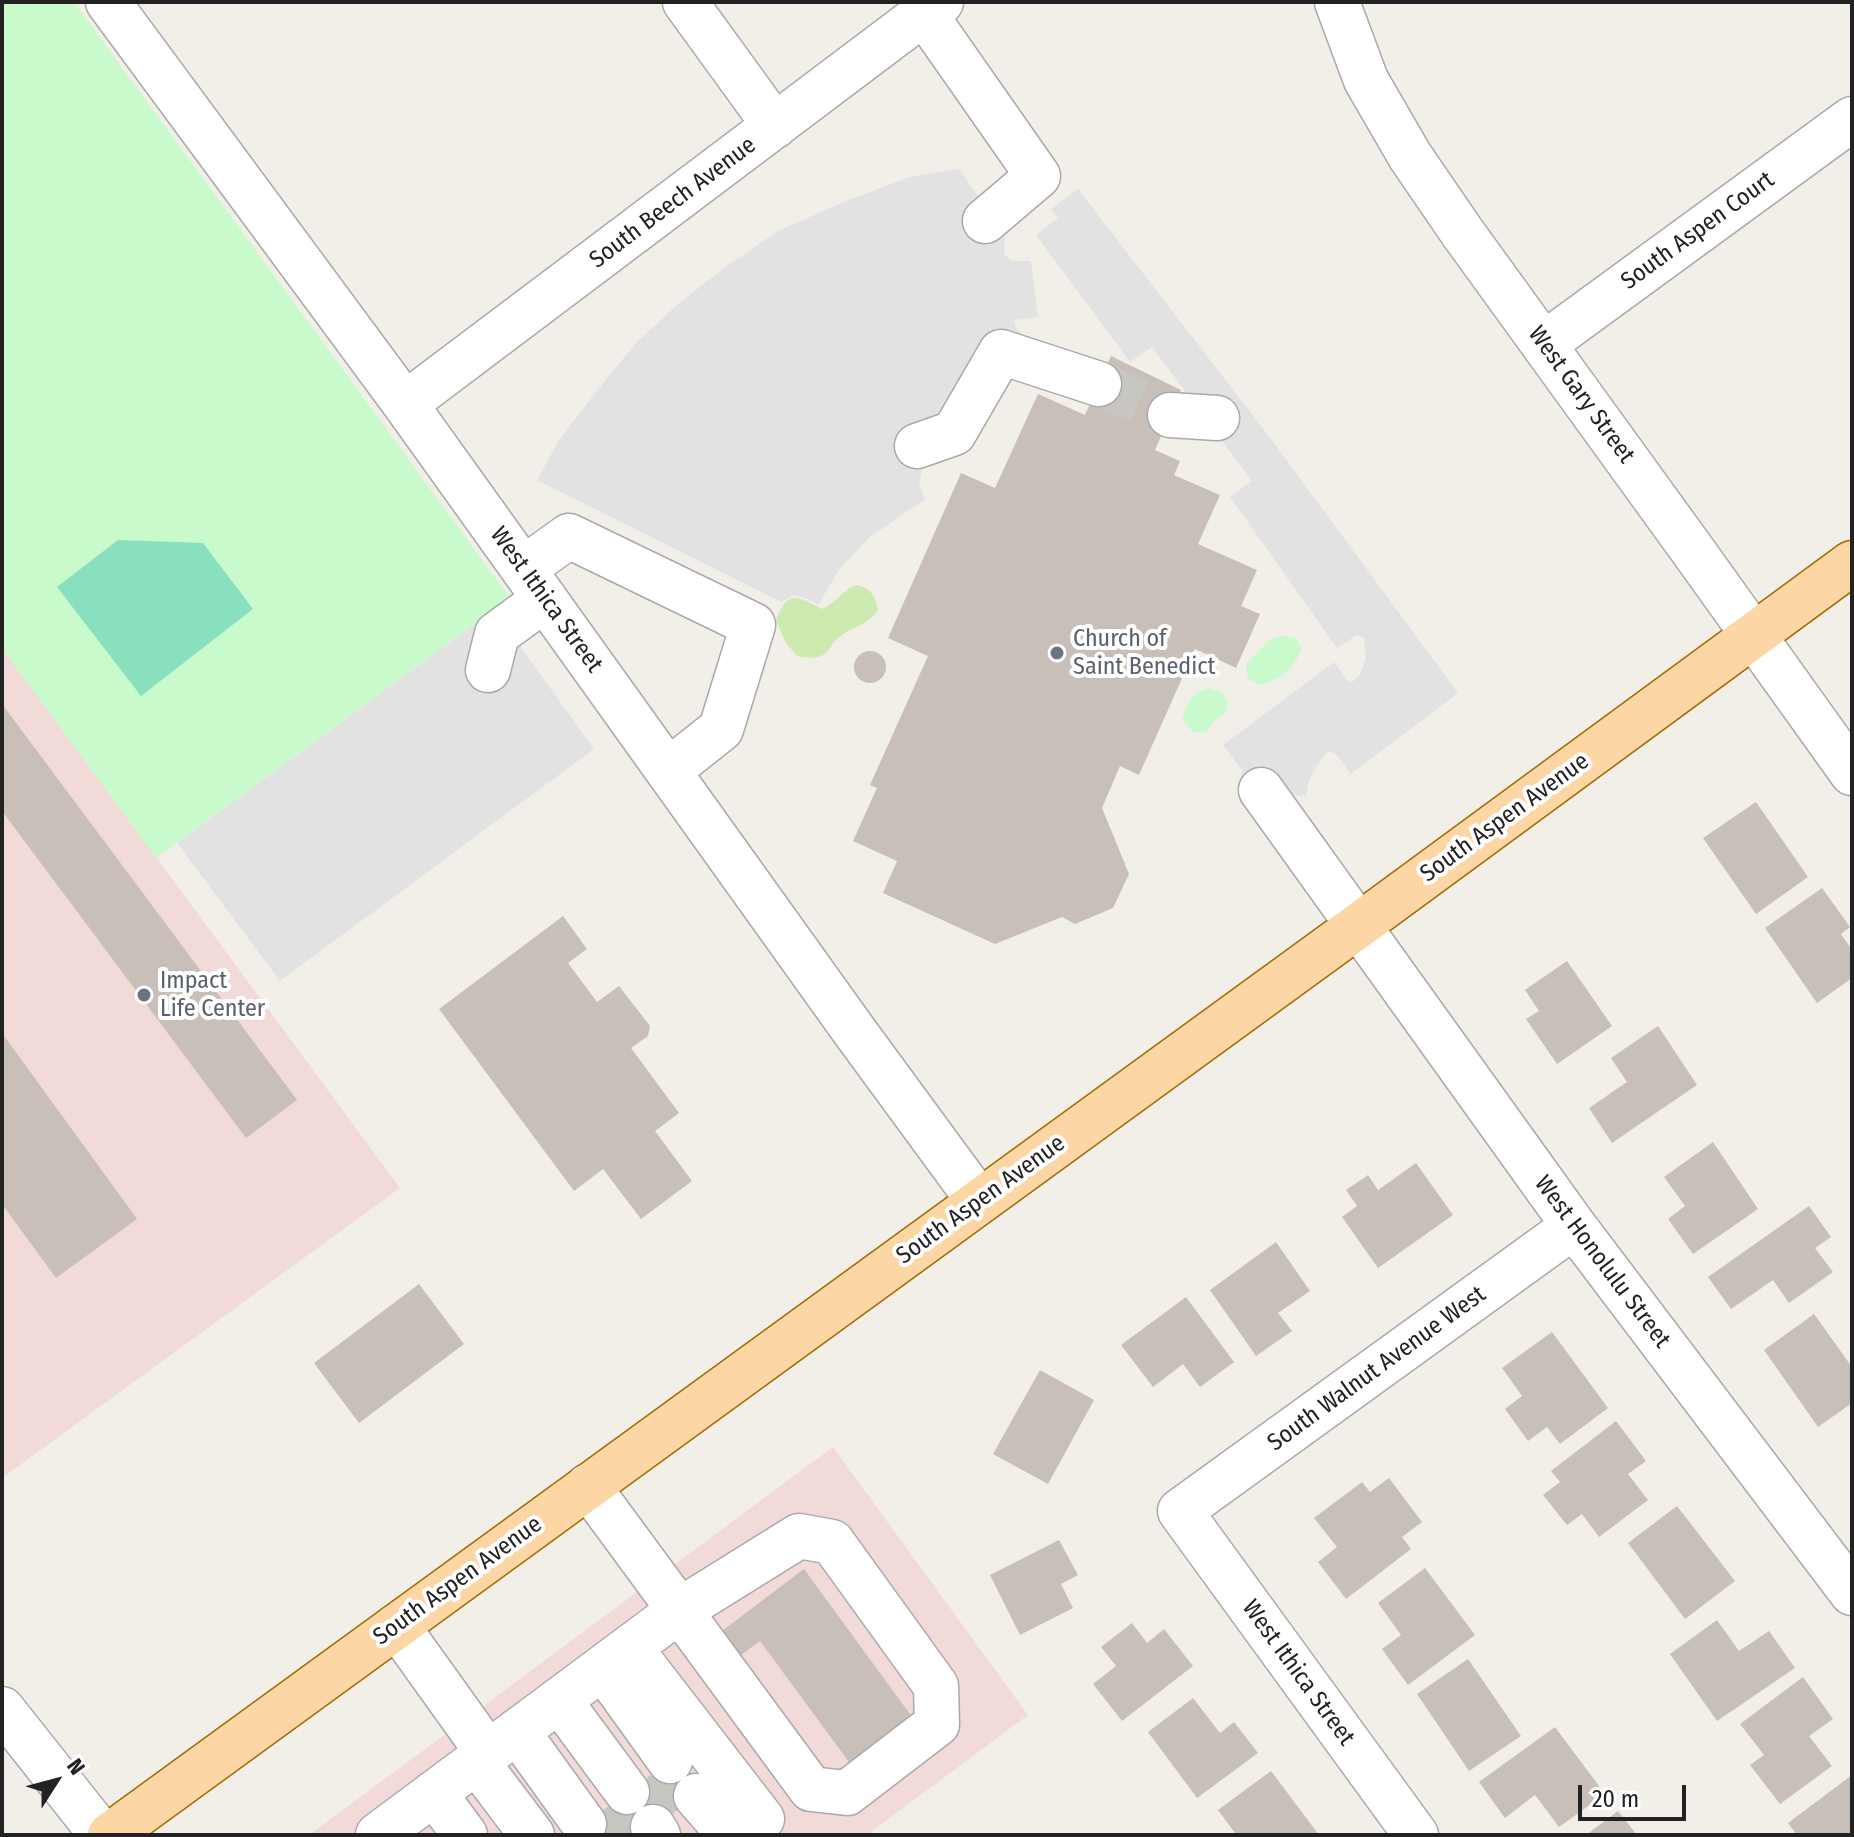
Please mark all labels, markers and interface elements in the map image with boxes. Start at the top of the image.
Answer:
street label: South Beech Avenue [584,131,762,275]
street label: South Aspen Court [1616,166,1780,296]
street label: West Gary Street [1522,321,1640,469]
street label: West Ithica Street [484,522,608,678]
place label: Church of Saint Benedict [1073,625,1215,681]
marker: Church of Saint Benedict [1048,644,1066,662]
street label: South Aspen Avenue [1415,747,1595,889]
place label: Impact Life Center [160,967,265,1023]
marker: Impact Life Center [135,986,153,1004]
street label: South Aspen Avenue [891,1129,1071,1271]
street label: West Honolulu Street [1528,1170,1676,1354]
street label: South Walnut Avenue West [1262,1280,1492,1458]
street label: South Aspen Avenue [368,1510,548,1652]
street label: West Ithica Street [1236,1595,1360,1751]
north arrow [16,1741,96,1821]
text: N [61,1753,91,1780]
scale bar [1582,1769,1690,1819]
text: 20 m [1592,1785,1639,1813]

